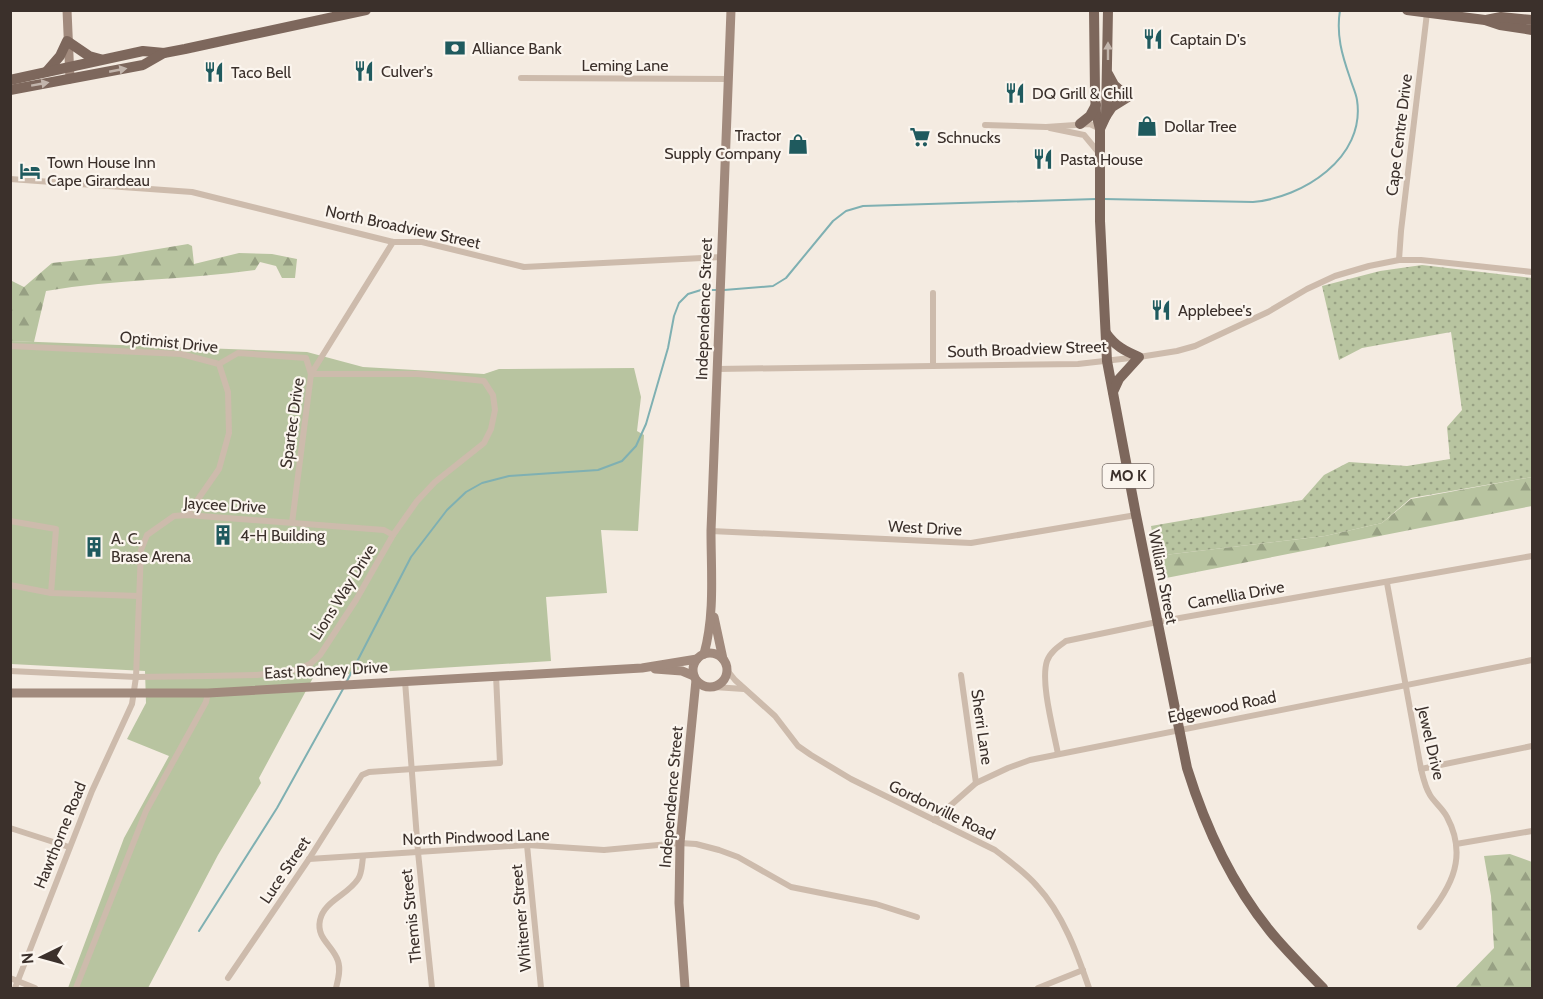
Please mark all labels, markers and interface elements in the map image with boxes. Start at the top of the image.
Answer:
restaurant icon: Captain D's [1141,27,1165,51]
place label: Captain D's [1170,30,1247,49]
bank icon: Alliance Bank [443,36,467,60]
place label: Alliance Bank [472,39,562,58]
one-way arrow [1103,42,1113,61]
street label: Leming Lane [582,56,668,75]
restaurant icon: Culver's [352,59,376,83]
restaurant icon: Taco Bell [202,60,226,84]
place label: Culver's [381,62,433,81]
place label: Taco Bell [231,63,291,82]
one-way arrow [109,65,128,74]
street label: Cape Centre Drive [1382,73,1416,197]
one-way arrow [31,79,50,88]
restaurant icon: DQ Grill & Chill [1003,81,1027,105]
place label: DQ Grill & Chill [1032,84,1133,103]
shop icon: Dollar Tree [1135,114,1159,138]
place label: Dollar Tree [1164,117,1237,136]
supermarket icon: Schnucks [908,125,932,149]
place label: Tractor Supply Company [664,126,782,163]
place label: Schnucks [937,128,1001,147]
shop icon: Tractor Supply Company [786,132,810,156]
restaurant icon: Pasta House [1031,147,1055,171]
place label: Pasta House [1060,150,1143,169]
place label: Town House Inn Cape Girardeau [47,153,156,190]
hotel icon: Town House Inn Cape Girardeau [18,159,42,183]
street label: North Broadview Street [324,201,483,253]
street label: Independence Street [692,237,716,380]
restaurant icon: Applebee's [1149,298,1173,322]
place label: Applebee's [1178,301,1252,320]
street label: Optimist Drive [119,327,219,357]
street label: South Broadview Street [947,337,1108,361]
street label: Spartec Drive [276,377,308,469]
road number: MO K [1102,464,1154,488]
street label: Jaycee Drive [182,493,267,517]
street label: West Drive [887,517,963,539]
building icon: 4-H Building [211,523,235,547]
place label: 4-H Building [240,526,326,545]
street label: William Street [1145,528,1182,626]
place label: A. C. Brase Arena [111,529,191,566]
building icon: A. C. Brase Arena [82,535,106,559]
street label: Lions Way Drive [306,541,380,643]
street label: Camellia Drive [1186,577,1286,613]
street label: East Rodney Drive [264,657,388,683]
street label: Edgewood Road [1166,687,1278,727]
street label: Sherri Lane [967,688,997,766]
street label: Jewel Drive [1413,703,1449,782]
street label: Independence Street [655,725,687,869]
street label: Gordonville Road [886,776,998,844]
street label: Hawthorne Road [30,779,90,891]
street label: North Pindwood Lane [402,825,550,849]
street label: Luce Street [256,833,315,907]
street label: Whitener Street [507,863,535,972]
street label: Themis Street [397,868,425,964]
north arrow [12,927,72,987]
text: N [18,952,38,965]

